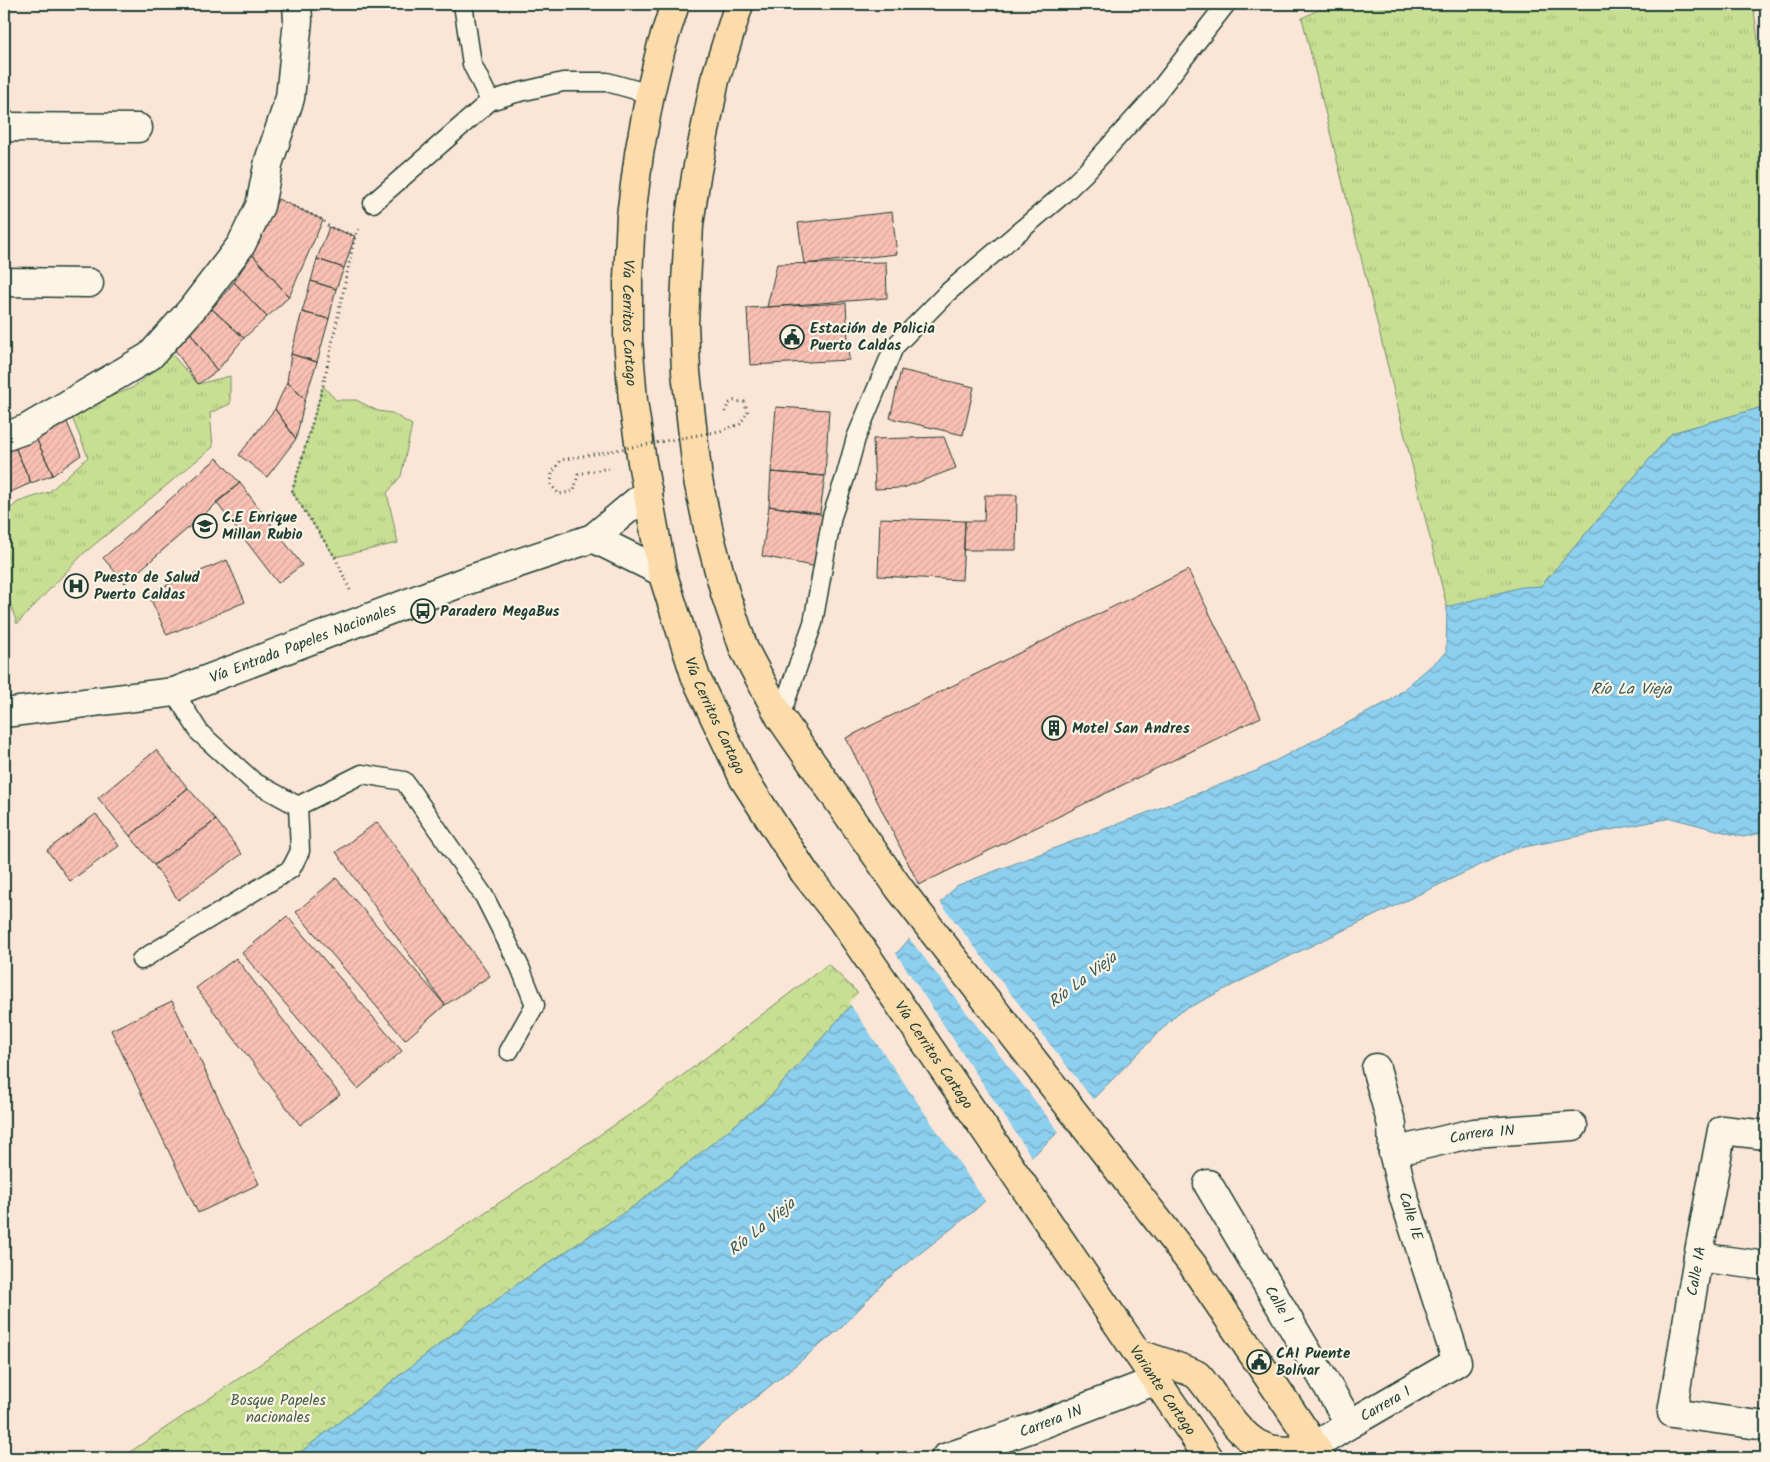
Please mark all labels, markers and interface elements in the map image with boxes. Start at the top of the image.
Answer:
street label: Vía Cerritos Cartago [615,259,643,387]
place label: Estación de Policia Puerto Caldas [810,317,935,358]
public building icon: Estación de Policia Puerto Caldas [779,324,805,350]
place label: C.E Enrique Millan Rubio [222,506,303,547]
school or university icon: C.E Enrique Millan Rubio [192,513,218,539]
place label: Puesto de Salud Puerto Caldas [94,566,201,607]
hospital icon: Puesto de Salud Puerto Caldas [63,573,89,599]
street label: Vía Entrada Papeles Nacionales [206,597,400,690]
bus stop icon: Paradero MegaBus [410,598,436,624]
place label: Paradero MegaBus [440,600,560,624]
street label: Vía Cerritos Cartago [677,654,751,779]
water label: Río La Vieja [1591,677,1673,702]
building icon: Motel San Andres [1041,715,1067,741]
place label: Motel San Andres [1072,717,1190,741]
water label: Río La Vieja [1043,945,1124,1014]
street label: Vía Cerritos Cartago [888,996,979,1115]
street label: Carrera 1N [1447,1119,1515,1151]
street label: Calle 1E [1391,1189,1429,1245]
water label: Río La Vieja [723,1191,802,1262]
street label: Calle 1A [1681,1244,1713,1298]
street label: Calle 1 [1258,1281,1299,1329]
street label: Variante Cartago [1122,1341,1202,1441]
place label: CAI Puente Bolívar [1276,1342,1351,1383]
public building icon: CAI Puente Bolívar [1246,1349,1272,1375]
street label: Carrera 1 [1356,1380,1416,1429]
park label: Bosque Papeles nacionales [230,1389,326,1430]
street label: Carrera 1N [1016,1399,1086,1445]

